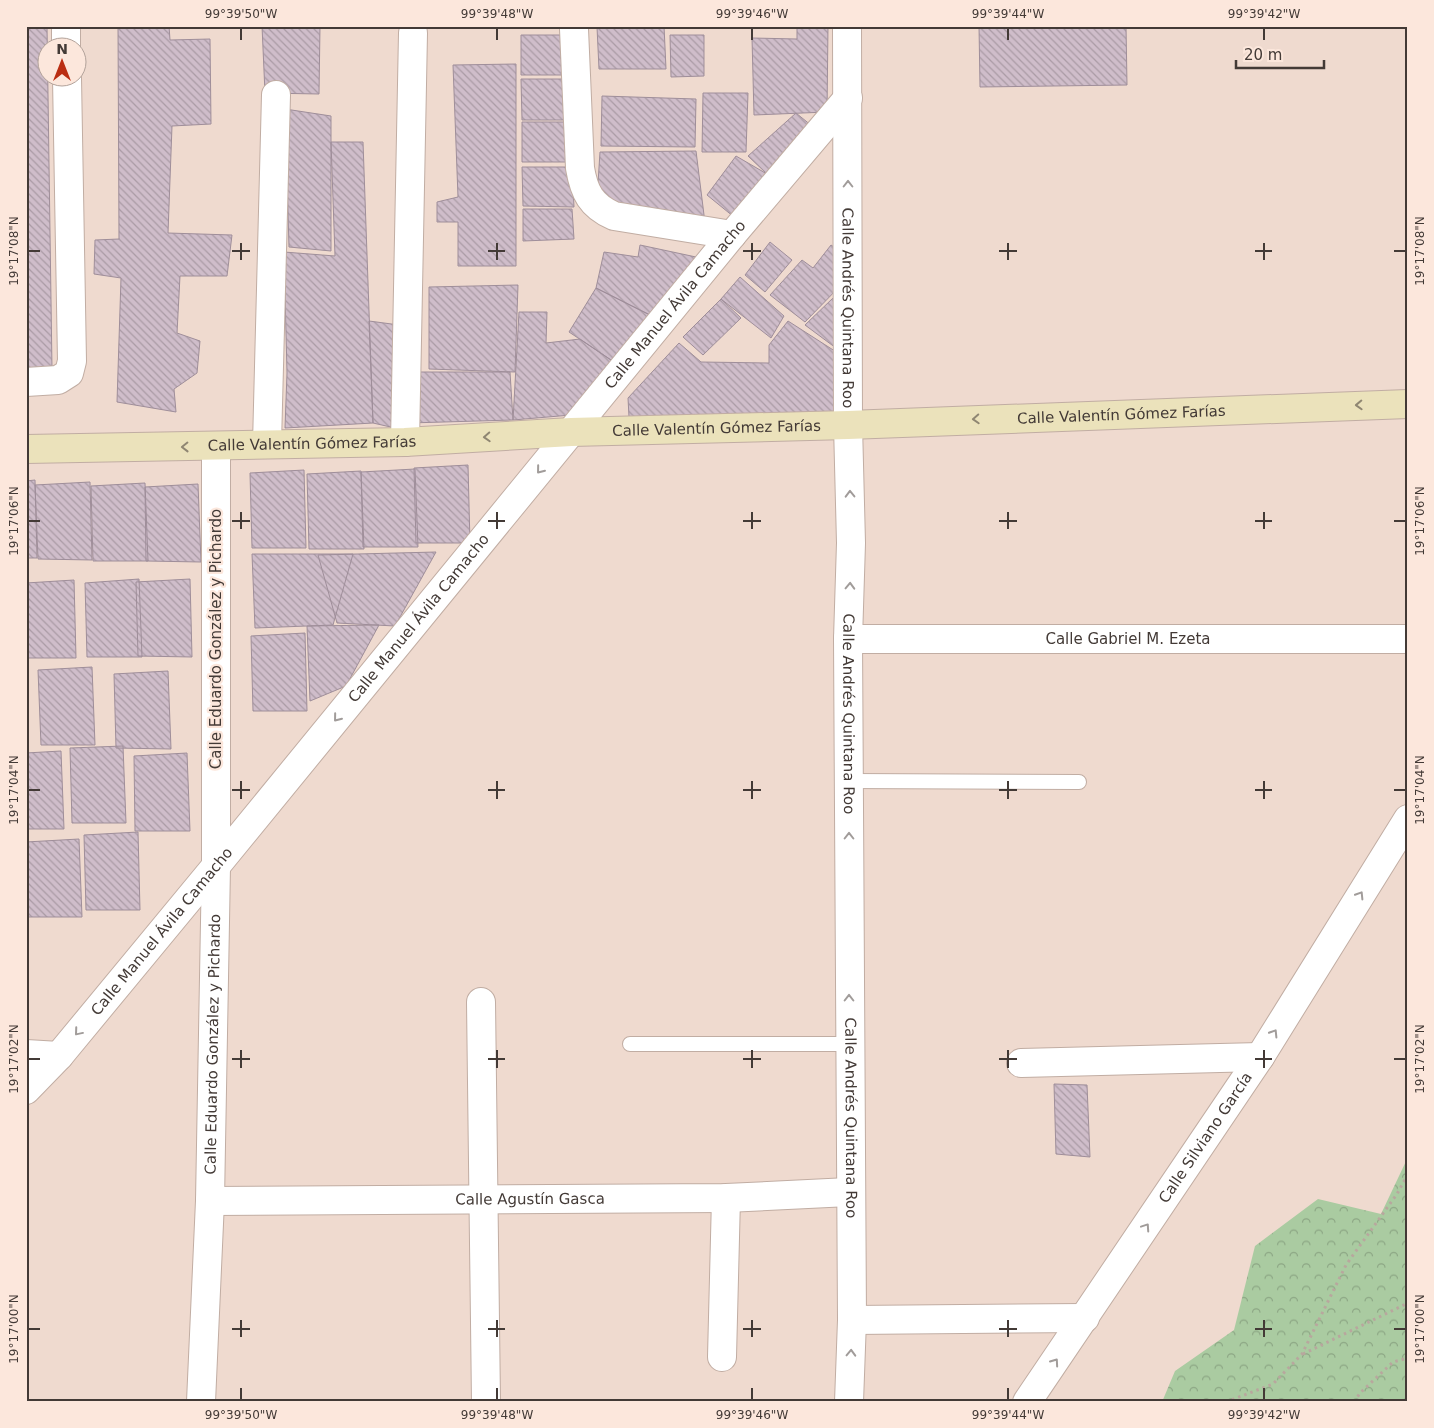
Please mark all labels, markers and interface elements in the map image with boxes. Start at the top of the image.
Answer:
text: 99°39'50"W [205,7,277,21]
text: 99°39'48"W [461,7,533,21]
text: 99°39'46"W [716,7,788,21]
text: 99°39'44"W [972,7,1044,21]
text: 99°39'42"W [1228,7,1300,21]
north arrow [38,38,88,88]
scale bar [1236,38,1324,70]
text: N [56,41,68,57]
text: 20 m [1244,46,1282,64]
one-way arrow [843,180,853,188]
street label: Calle Andrés Quintana Roo [838,208,857,408]
text: 19°17'08"N [7,216,21,286]
text: 19°17'08"N [1413,216,1427,286]
street label: Calle Manuel Ávila Camacho [601,217,749,393]
one-way arrow [1355,400,1363,411]
street label: Calle Valentín Gómez Farías [1017,402,1226,428]
one-way arrow [972,414,980,425]
street label: Calle Valentín Gómez Farías [612,417,821,440]
street label: Calle Valentín Gómez Farías [207,432,417,455]
one-way arrow [483,432,491,443]
one-way arrow [181,442,188,452]
one-way arrow [537,464,545,473]
text: 19°17'06"N [7,486,21,556]
text: 19°17'06"N [1413,486,1427,556]
one-way arrow [845,490,855,498]
street label: Calle Eduardo González y Pichardo [207,509,225,769]
street label: Calle Manuel Ávila Camacho [344,530,493,706]
one-way arrow [845,581,855,589]
street label: Calle Andrés Quintana Roo [839,613,858,814]
street label: Calle Gabriel M. Ezeta [1045,630,1211,648]
one-way arrow [335,712,343,721]
text: 19°17'04"N [7,755,21,825]
text: 19°17'04"N [1413,755,1427,825]
one-way arrow [844,831,854,839]
street label: Calle Manuel Ávila Camacho [87,844,237,1019]
one-way arrow [1354,892,1363,901]
street label: Calle Eduardo González y Pichardo [201,914,224,1175]
one-way arrow [844,994,854,1002]
street label: Calle Andrés Quintana Roo [841,1017,860,1218]
text: 19°17'02"N [7,1024,21,1094]
text: 19°17'02"N [1413,1024,1427,1094]
one-way arrow [75,1027,84,1036]
one-way arrow [1268,1030,1278,1039]
street label: Calle Silviano García [1155,1069,1256,1206]
street label: Calle Agustín Gasca [455,1190,605,1209]
one-way arrow [1140,1224,1149,1233]
text: 19°17'00"N [7,1294,21,1364]
text: 19°17'00"N [1413,1294,1427,1364]
one-way arrow [845,1349,856,1357]
one-way arrow [1049,1358,1058,1368]
text: 99°39'50"W [205,1408,277,1422]
text: 99°39'48"W [461,1408,533,1422]
text: 99°39'46"W [716,1408,788,1422]
text: 99°39'44"W [972,1408,1044,1422]
text: 99°39'42"W [1228,1408,1300,1422]

